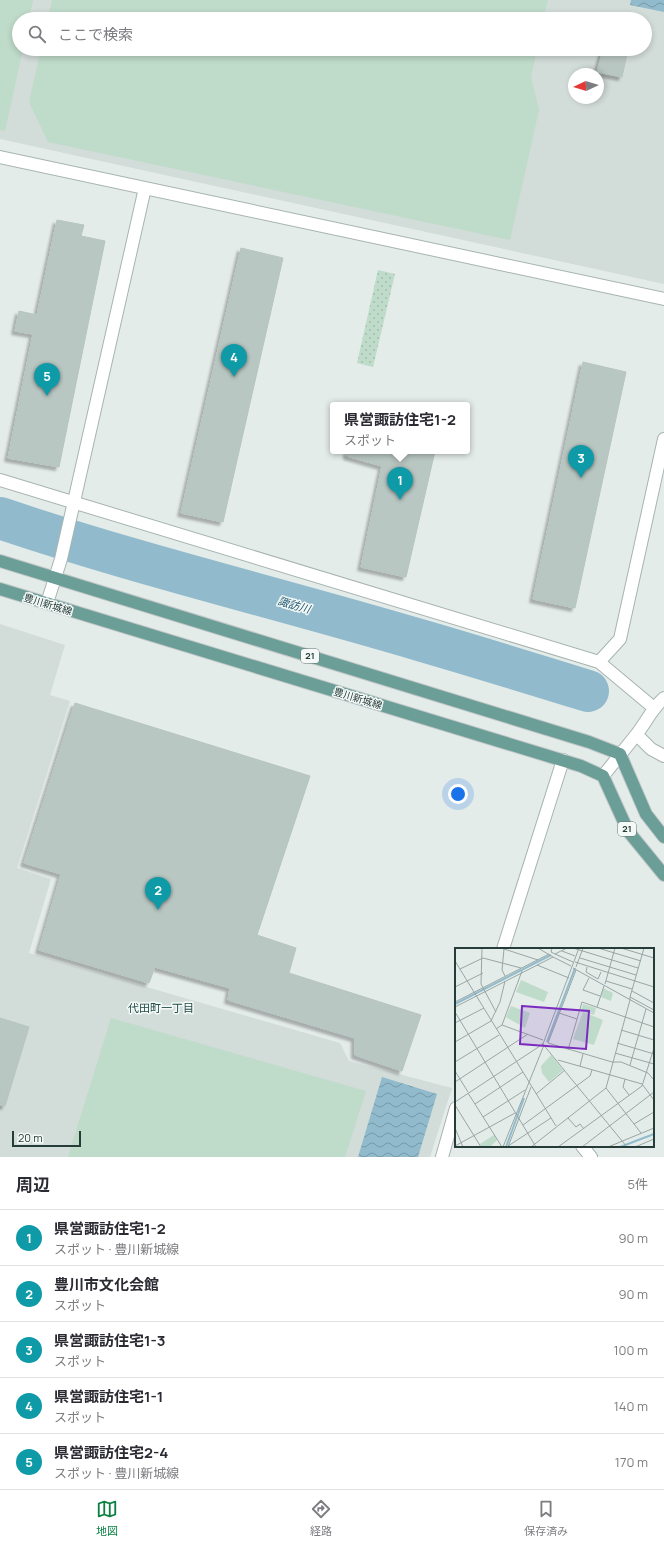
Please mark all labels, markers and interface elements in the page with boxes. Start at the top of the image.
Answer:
search box [12,12,652,56]
icon: search [26,23,48,45]
text: ここで検索 [58,24,133,45]
north arrow [568,68,604,104]
pin: 4 [221,344,247,377]
pin: 5 [34,363,60,396]
popup [330,402,470,454]
text: 県営諏訪住宅1-2 [344,409,456,430]
text: スポット [344,431,396,449]
pin: 3 [568,445,594,478]
pin: 1 [387,467,413,500]
street label: 豊川新城線 [22,590,74,618]
water label: 諏訪川 [276,593,313,617]
road number: 21 [301,649,319,663]
street label: 豊川新城線 [332,684,384,712]
your location [448,784,468,804]
road number: 21 [618,822,636,836]
pin: 2 [145,877,171,910]
inset map [455,948,654,1147]
district label: 代田町一丁目 [128,1000,194,1015]
scale bar [12,1129,81,1148]
text: 20 m [18,1130,43,1145]
text: 周辺 [16,1173,50,1196]
text: 5件 [627,1175,648,1193]
text: 県営諏訪住宅1-2 [54,1218,166,1239]
text: 1 [26,1229,32,1247]
text: 90 m [618,1229,648,1247]
text: スポット · 豊川新城線 [54,1240,179,1258]
text: 豊川市文化会館 [54,1274,159,1295]
text: 2 [25,1285,33,1303]
text: 90 m [618,1285,648,1303]
text: スポット [54,1296,106,1314]
text: 県営諏訪住宅1-3 [54,1330,166,1351]
text: 3 [25,1341,33,1359]
text: 100 m [613,1341,648,1359]
text: スポット [54,1352,106,1370]
text: 県営諏訪住宅1-1 [54,1386,163,1407]
text: 4 [25,1397,33,1415]
text: 140 m [614,1397,648,1415]
text: スポット [54,1408,106,1426]
text: 県営諏訪住宅2-4 [54,1442,168,1463]
text: 5 [25,1453,33,1471]
text: 170 m [615,1453,648,1471]
text: スポット · 豊川新城線 [54,1464,179,1482]
tab: 地図 [96,1498,118,1538]
tab: 経路 [310,1498,332,1538]
tab: 保存済み [524,1498,568,1538]

